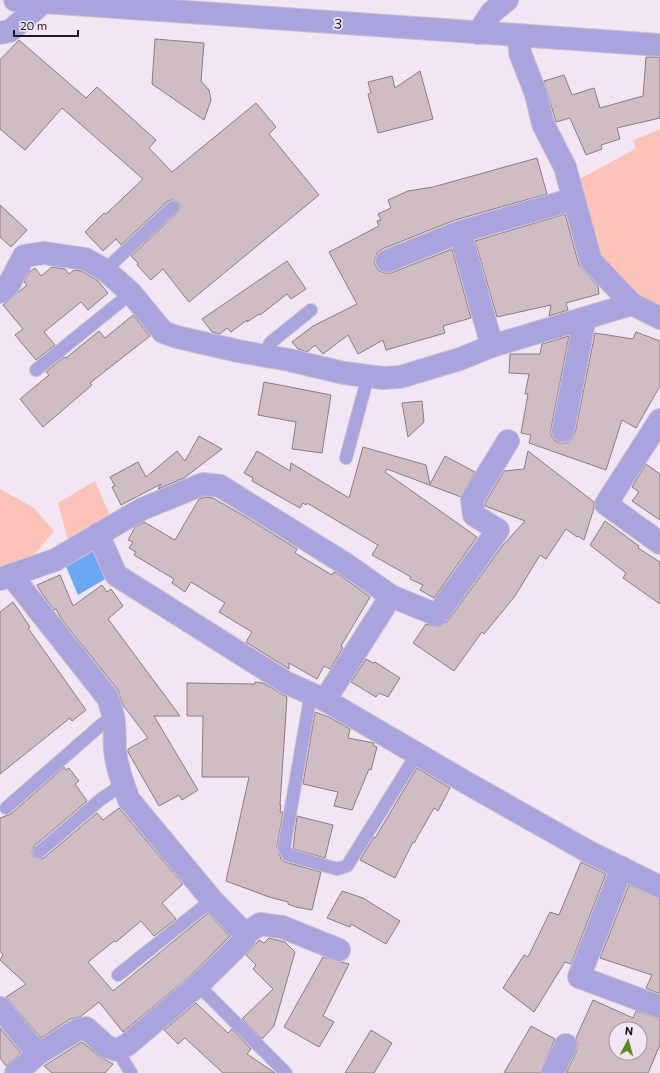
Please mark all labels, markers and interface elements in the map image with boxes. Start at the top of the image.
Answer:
scale bar [14,12,78,38]
street label: 3 [333,14,343,32]
text: 20 m [20,18,47,32]
north arrow [608,1021,648,1061]
text: N [624,1024,634,1037]

